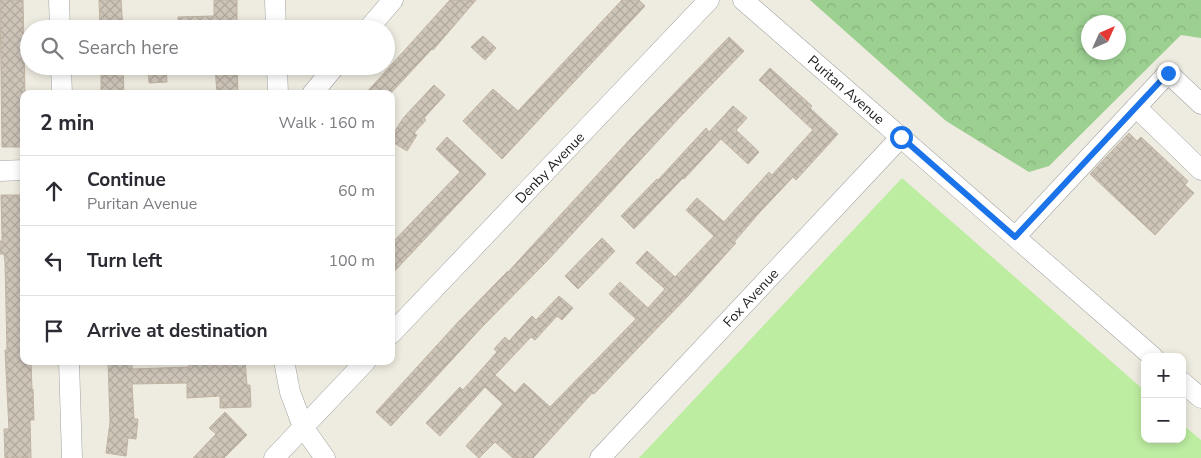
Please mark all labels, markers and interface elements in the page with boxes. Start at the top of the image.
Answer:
north arrow [1081,15,1126,60]
search box [20,20,395,75]
icon: search [38,34,66,62]
text: Search here [78,35,179,61]
street label: Puritan Avenue [803,51,889,129]
route end [1157,62,1180,85]
text: 2 min [40,109,94,137]
text: Walk · 160 m [279,112,375,134]
route start [890,126,913,149]
street label: Denby Avenue [511,128,589,208]
text: Continue [87,167,166,193]
icon: ahead [40,177,68,205]
text: 60 m [338,180,375,202]
text: Puritan Avenue [87,193,197,215]
icon: left [40,247,68,275]
text: Turn left [87,248,162,274]
text: 100 m [328,250,375,272]
street label: Fox Avenue [719,265,783,331]
icon: arrive [40,317,68,345]
text: Arrive at destination [87,318,268,344]
map controls [1141,353,1186,443]
button: + [1141,353,1186,398]
button: − [1141,398,1186,443]

